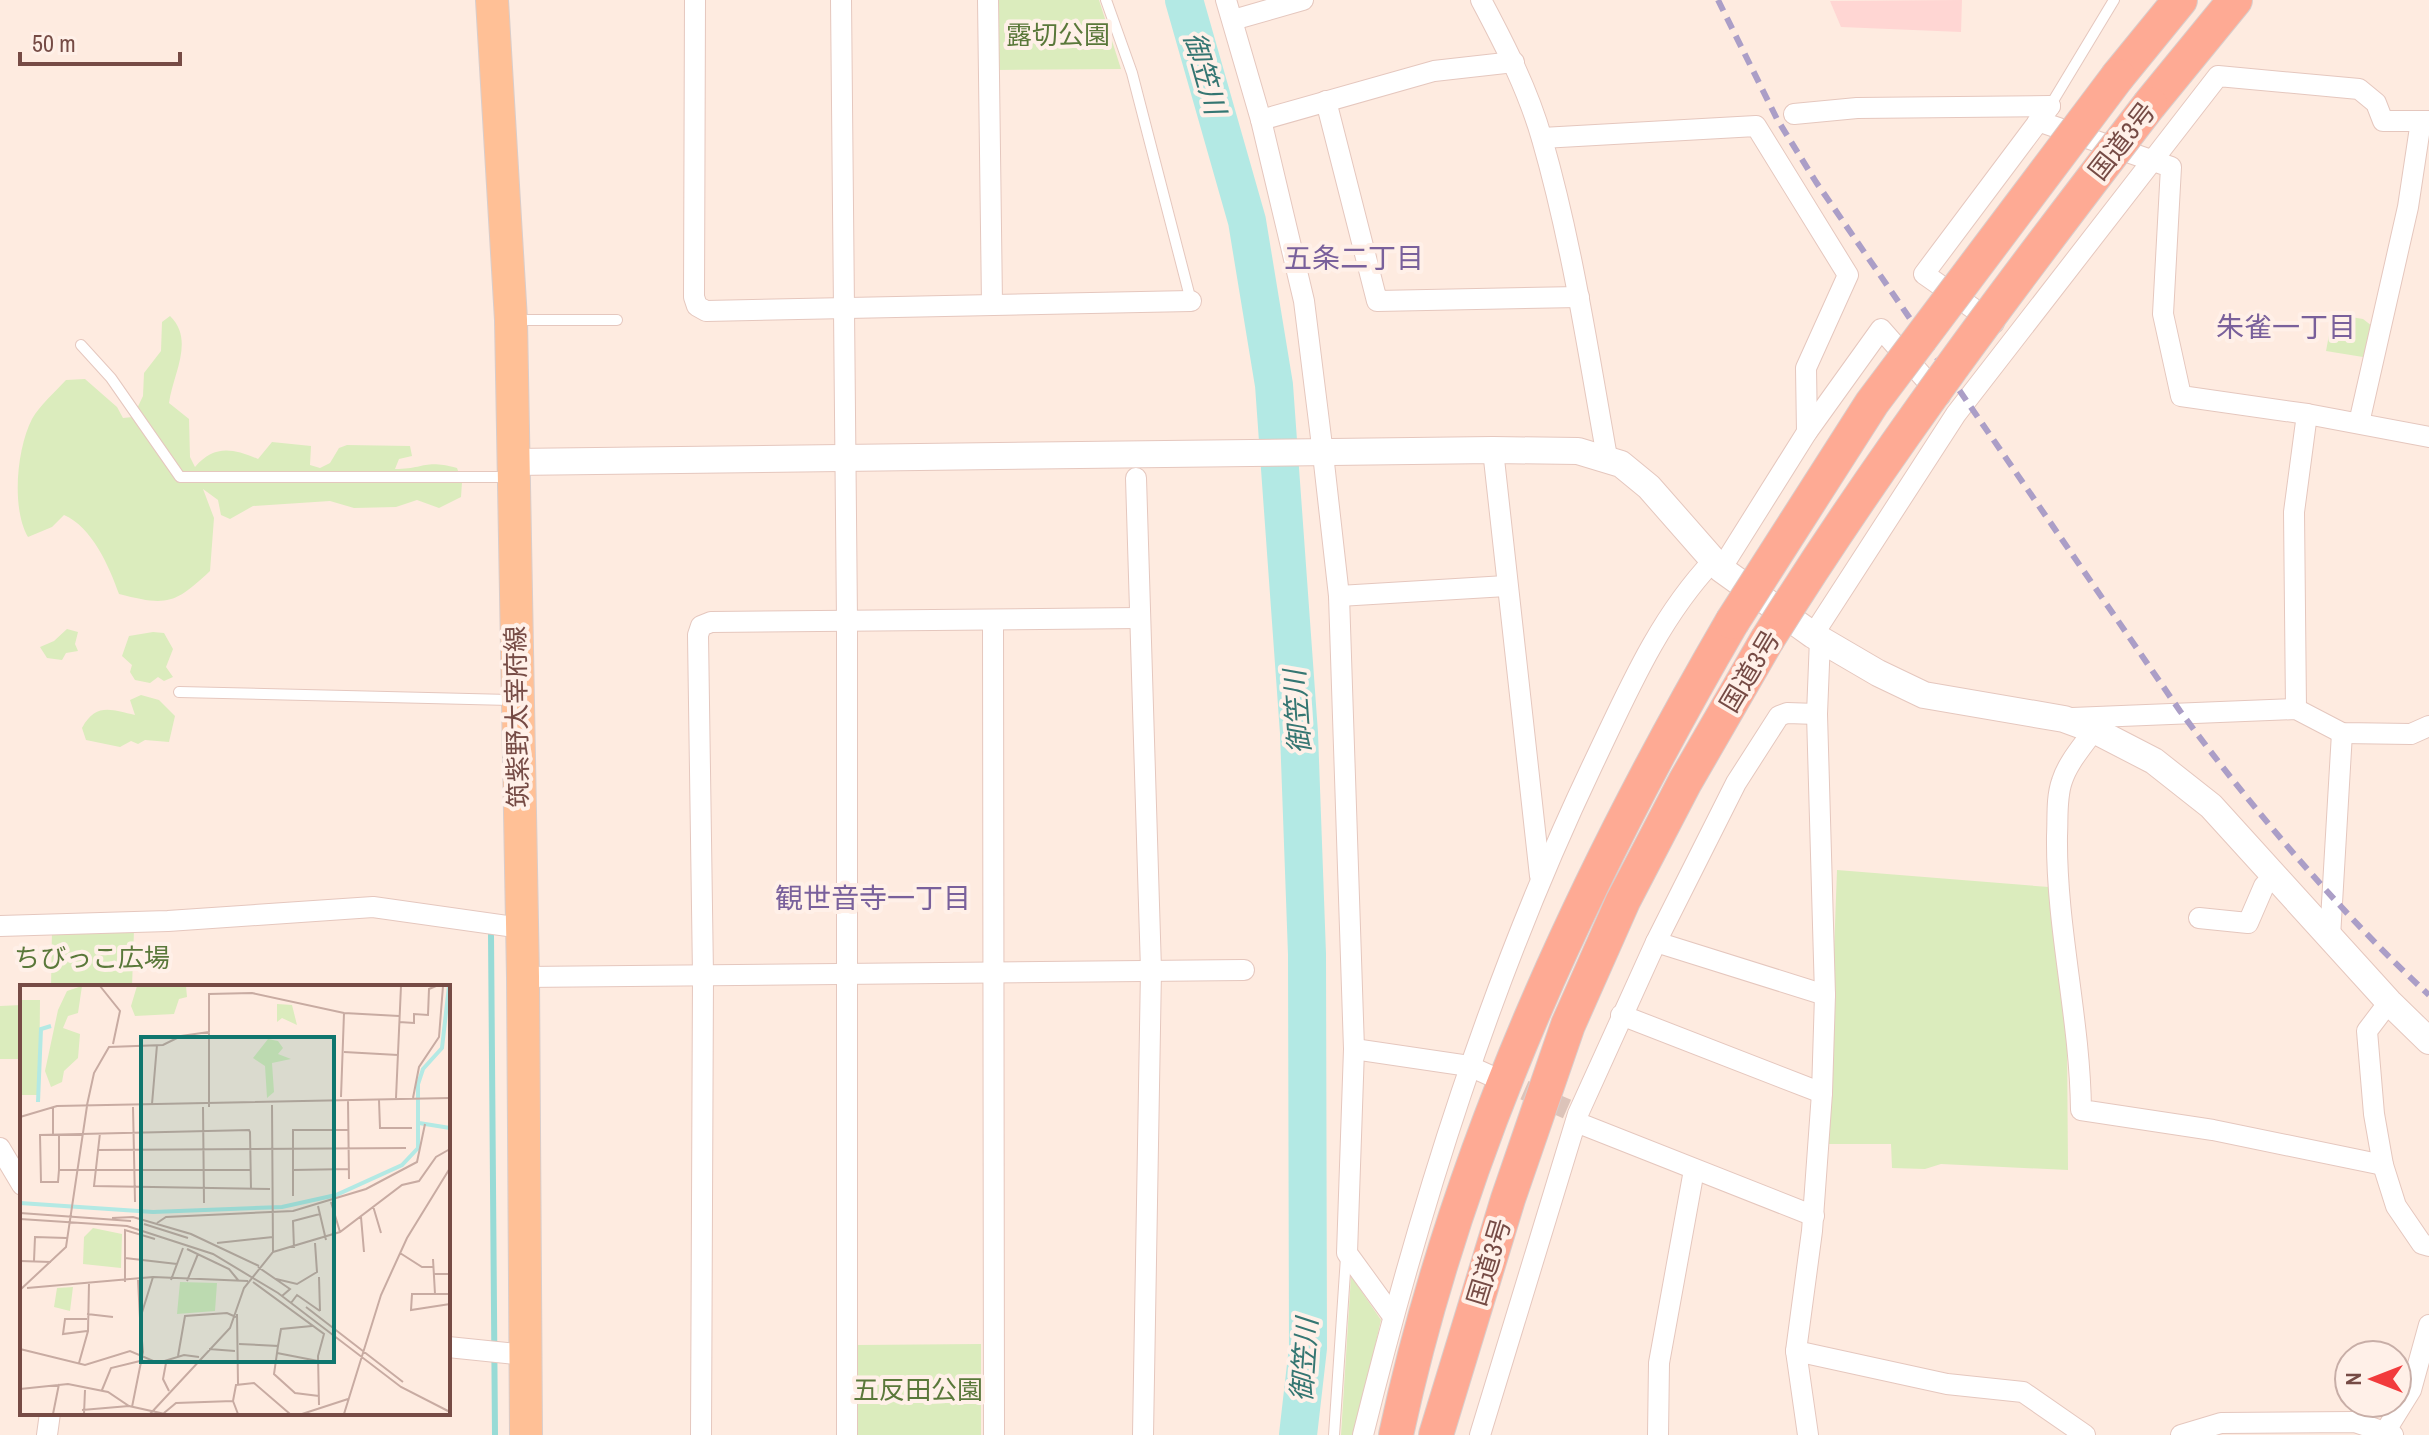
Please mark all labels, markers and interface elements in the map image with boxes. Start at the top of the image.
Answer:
scale bar [20,16,180,66]
park label: 露切公園 [1006,17,1110,52]
text: 50 m [32,27,76,59]
water label: 御笠川 [1175,27,1236,121]
street label: 国道3号 [2080,95,2163,187]
district label: 五条二丁目 [1284,239,1424,277]
district label: 朱雀一丁目 [2216,308,2356,346]
street label: 国道3号 [1711,623,1788,718]
street label: 筑紫野太宰府線 [497,626,536,808]
water label: 御笠川 [1275,666,1319,755]
district label: 観世音寺一丁目 [775,879,971,917]
park label: ちびっこ広場 [14,940,170,975]
inset map [20,985,450,1415]
street label: 国道3号 [1459,1214,1518,1310]
water label: 御笠川 [1282,1314,1326,1403]
north arrow [2333,1339,2413,1419]
park label: 五反田公園 [853,1372,983,1407]
text: N [2338,1372,2368,1386]

